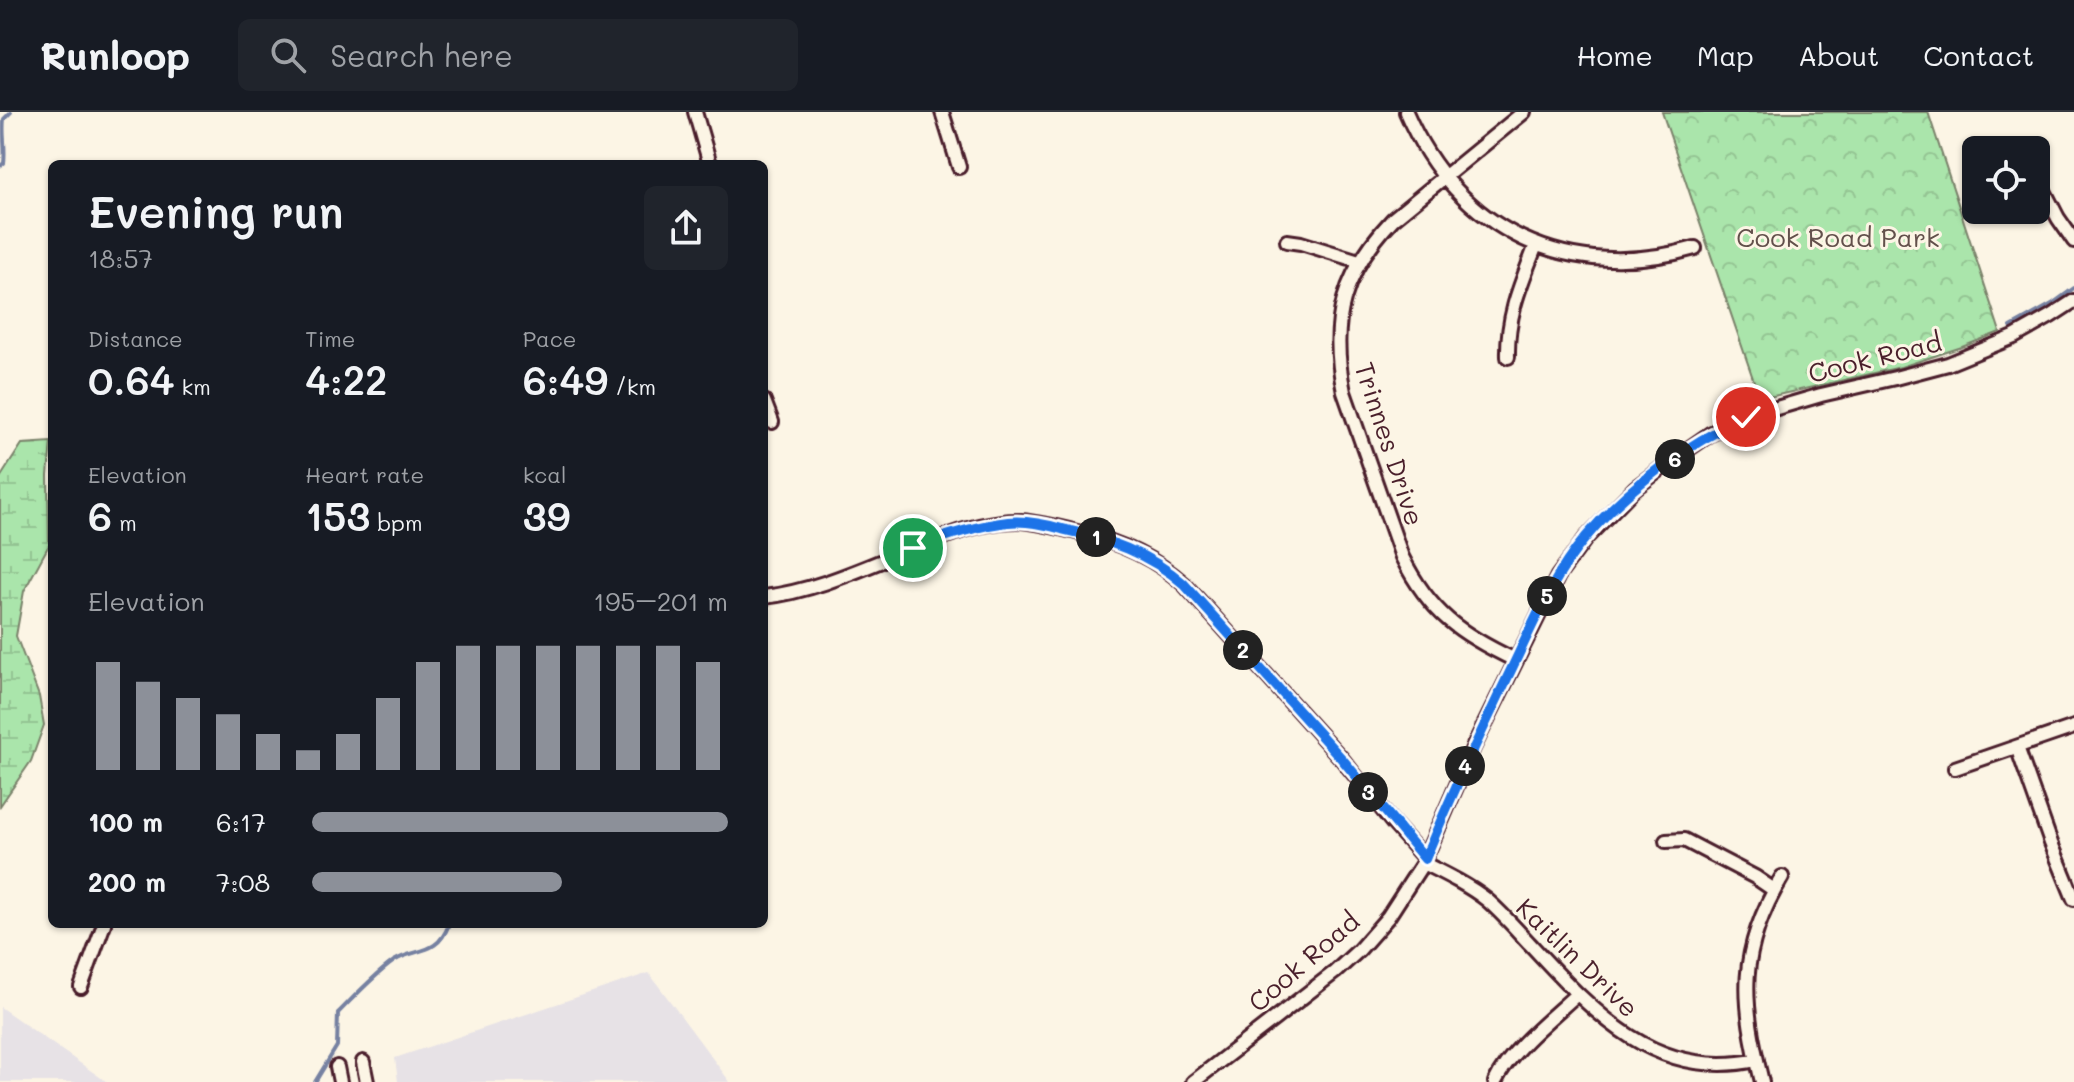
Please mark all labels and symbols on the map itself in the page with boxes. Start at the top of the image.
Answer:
park label: Cook Road Park [1736,220,1940,254]
street label: Cook Road [1805,324,1945,390]
street label: Trinnes Drive [1348,358,1432,530]
pin [1712,383,1780,451]
pin: 6 [1655,439,1695,479]
pin [879,514,947,582]
pin: 1 [1076,517,1116,557]
pin: 5 [1527,576,1567,616]
pin: 2 [1223,630,1263,670]
pin: 4 [1445,746,1485,786]
pin: 3 [1348,772,1388,812]
street label: Kaitlin Drive [1509,890,1646,1024]
street label: Cook Road [1241,904,1366,1019]

